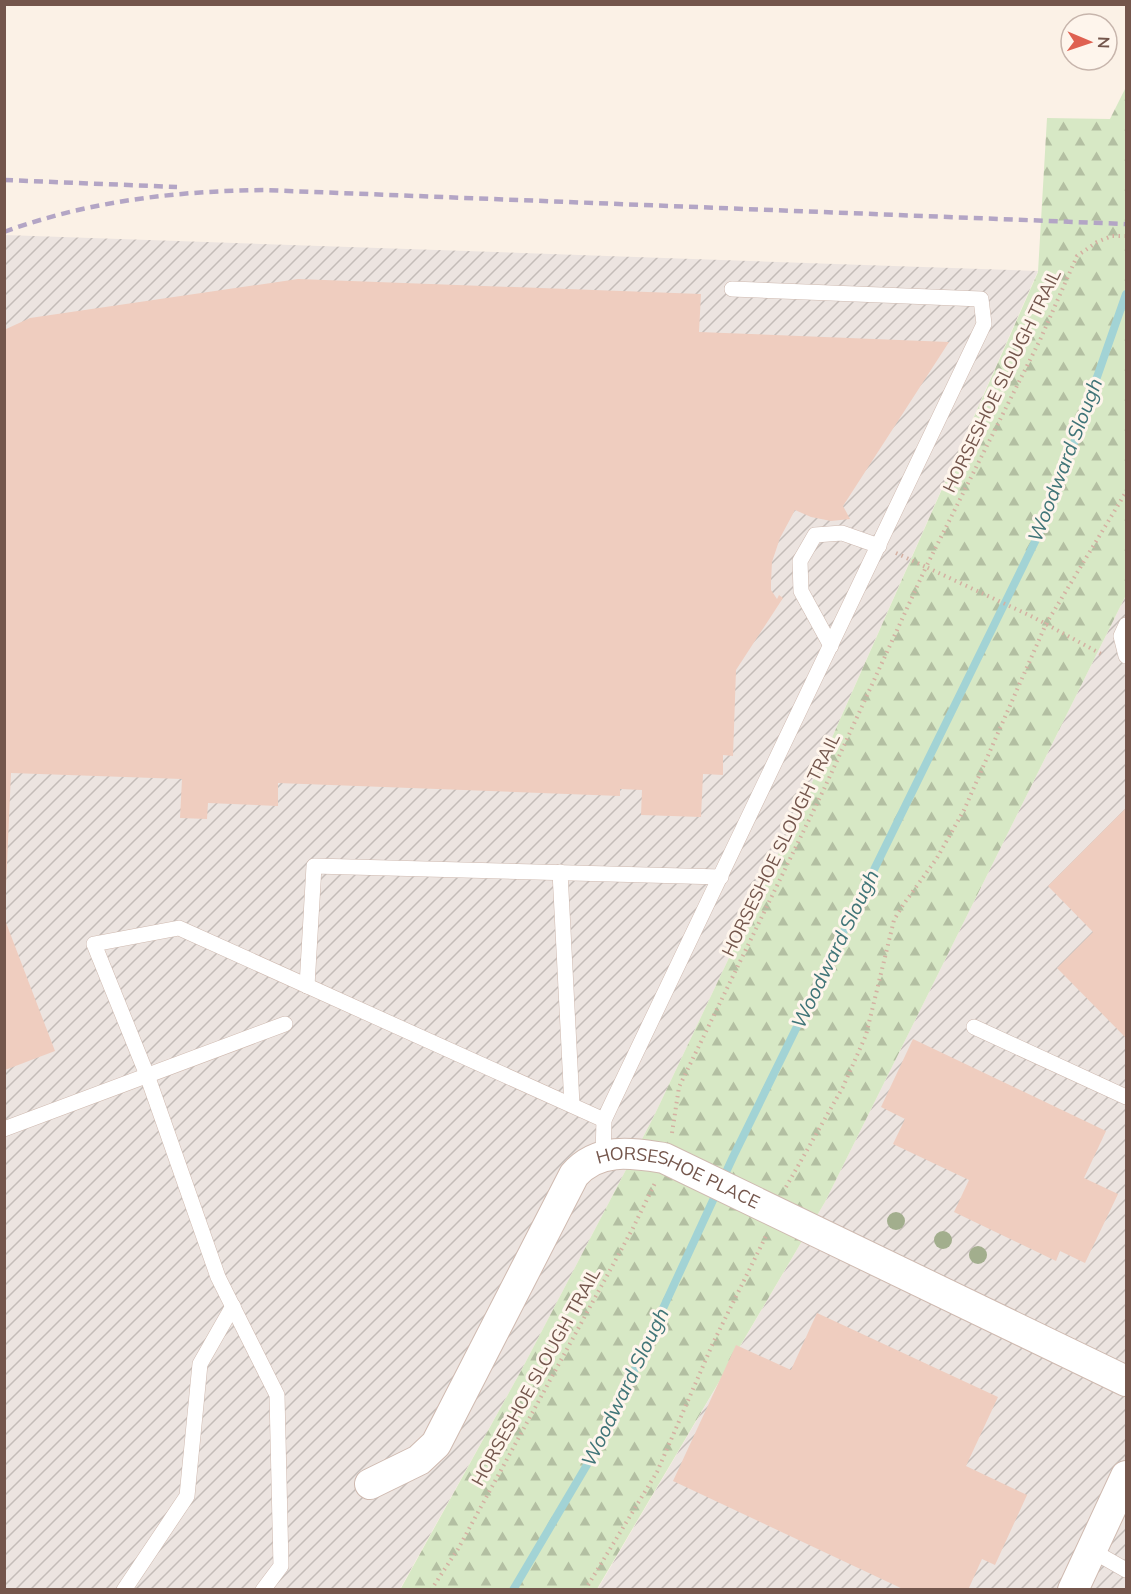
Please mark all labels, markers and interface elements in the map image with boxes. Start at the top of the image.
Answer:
north arrow [1059,12,1119,72]
text: N [1094,36,1114,49]
street label: HORSESHOE SLOUGH TRAIL [937,265,1066,496]
water label: Woodward Slough [1022,374,1107,545]
street label: HORSESHOE SLOUGH TRAIL [716,729,845,960]
water label: Woodward Slough [785,865,884,1032]
street label: HORSESHOE PLACE [593,1142,764,1214]
street label: HORSESHOE SLOUGH TRAIL [466,1264,605,1490]
water label: Woodward Slough [575,1303,674,1470]

